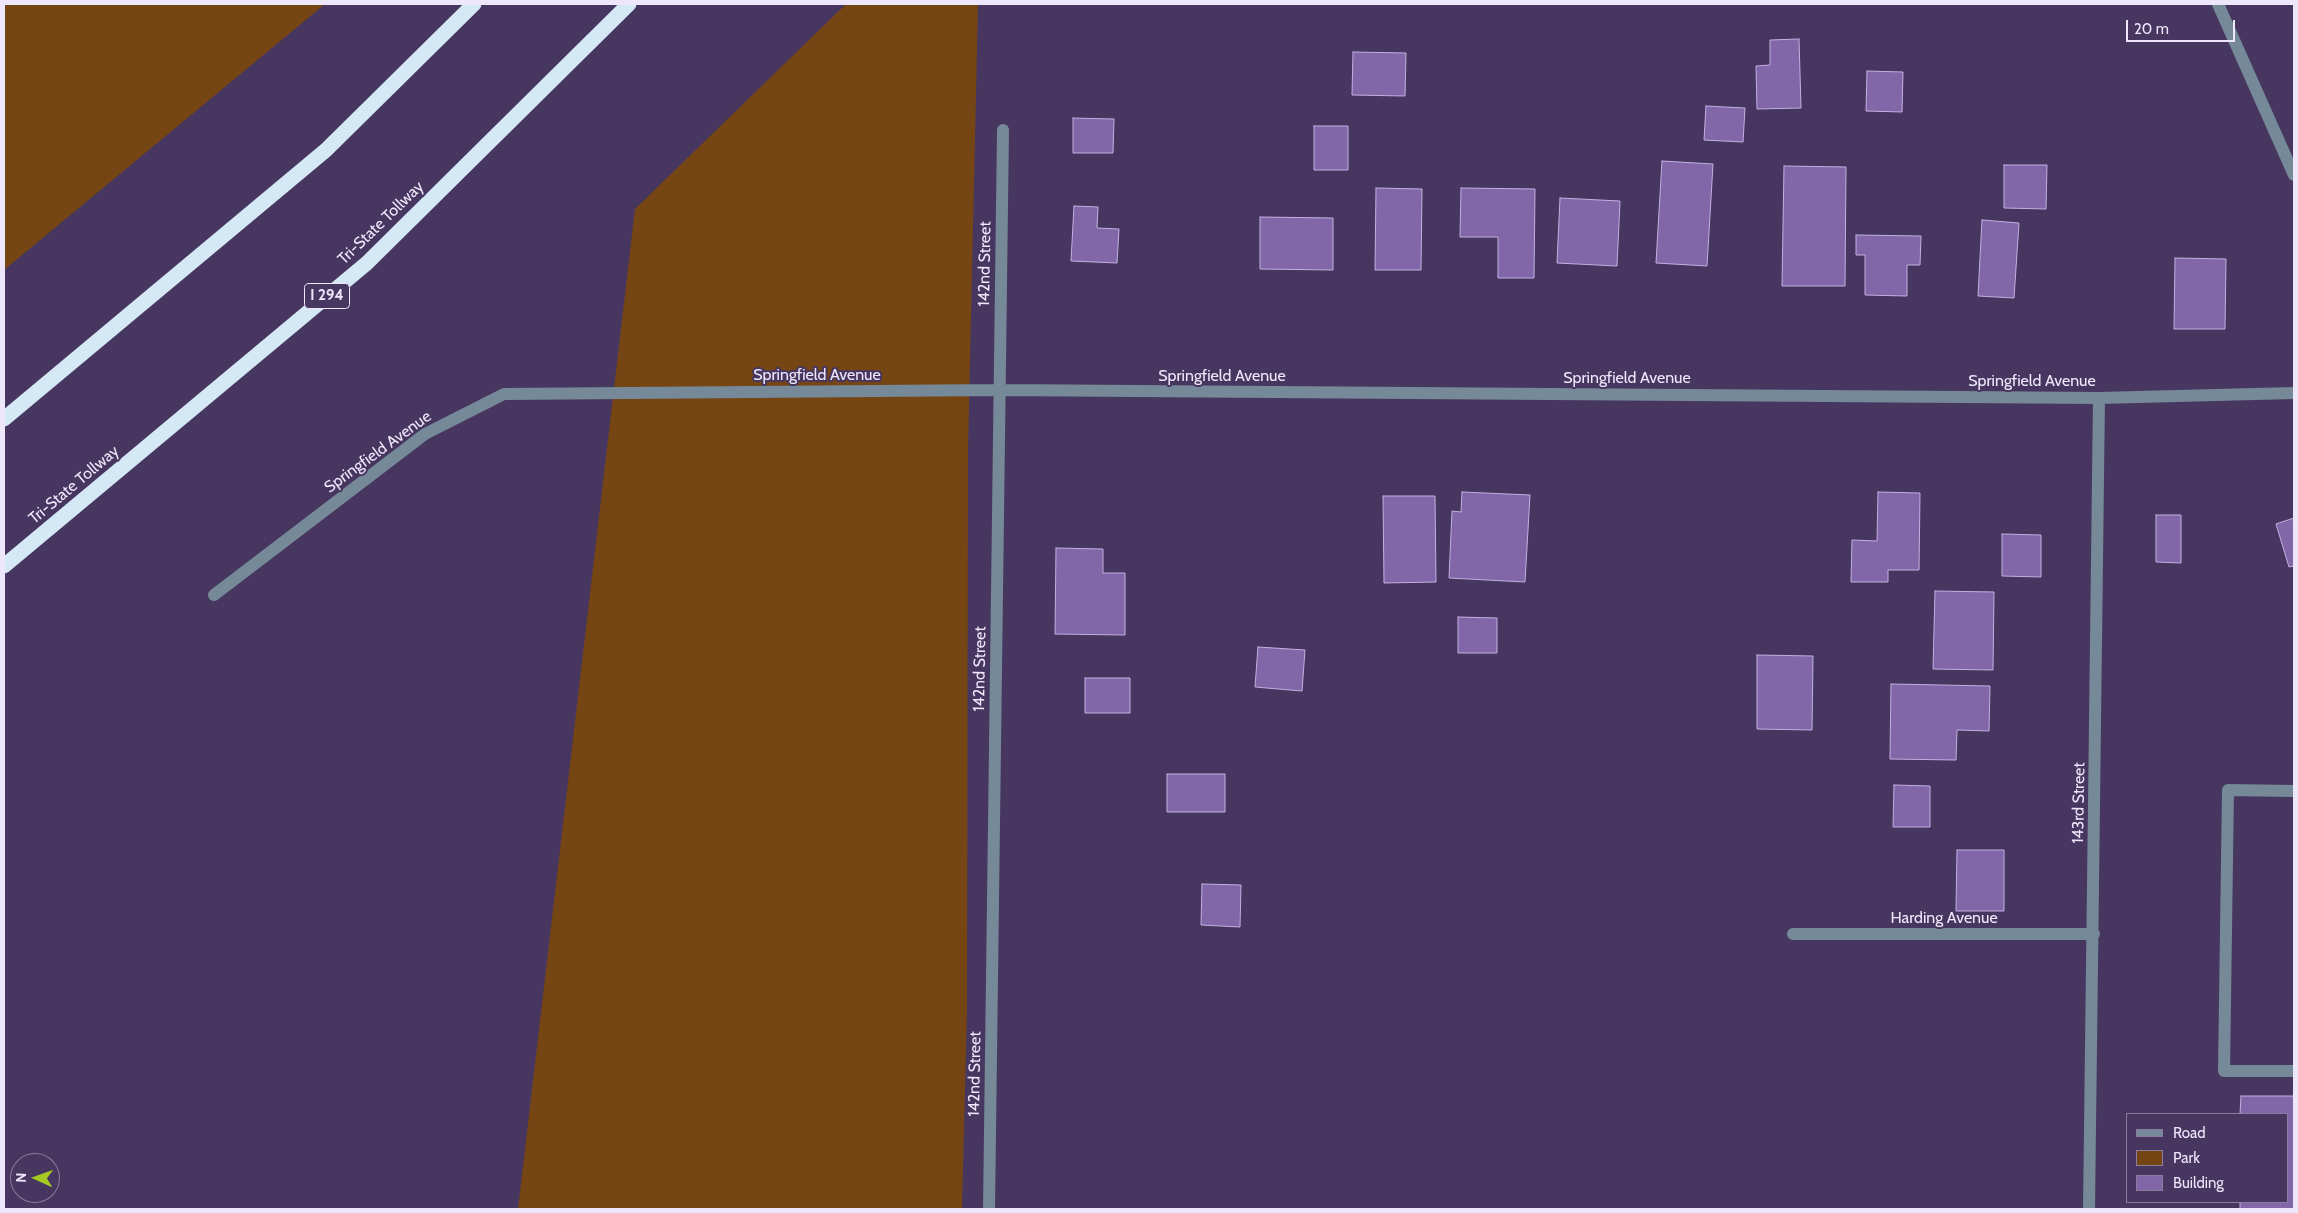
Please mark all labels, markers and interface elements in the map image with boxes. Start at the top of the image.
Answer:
scale bar [2128,10,2237,42]
text: 20 m [2134,20,2169,38]
street label: Tri-State Tollway [334,177,428,269]
street label: 142nd Street [975,221,995,307]
road number: I 294 [304,284,350,308]
street label: Springfield Avenue [753,365,881,385]
street label: Springfield Avenue [1158,366,1286,386]
street label: Springfield Avenue [1563,368,1691,388]
street label: Springfield Avenue [1968,371,2096,391]
street label: Springfield Avenue [321,407,435,497]
street label: Tri-State Tollway [25,442,123,528]
street label: 142nd Street [970,626,990,712]
street label: 143rd Street [2069,762,2089,844]
street label: Harding Avenue [1890,908,1998,928]
street label: 142nd Street [965,1031,985,1117]
legend [2126,1113,2288,1203]
text: Road [2173,1124,2206,1142]
text: Park [2173,1149,2200,1167]
north arrow [10,1153,60,1203]
text: N [12,1172,30,1183]
text: Building [2173,1174,2224,1192]

